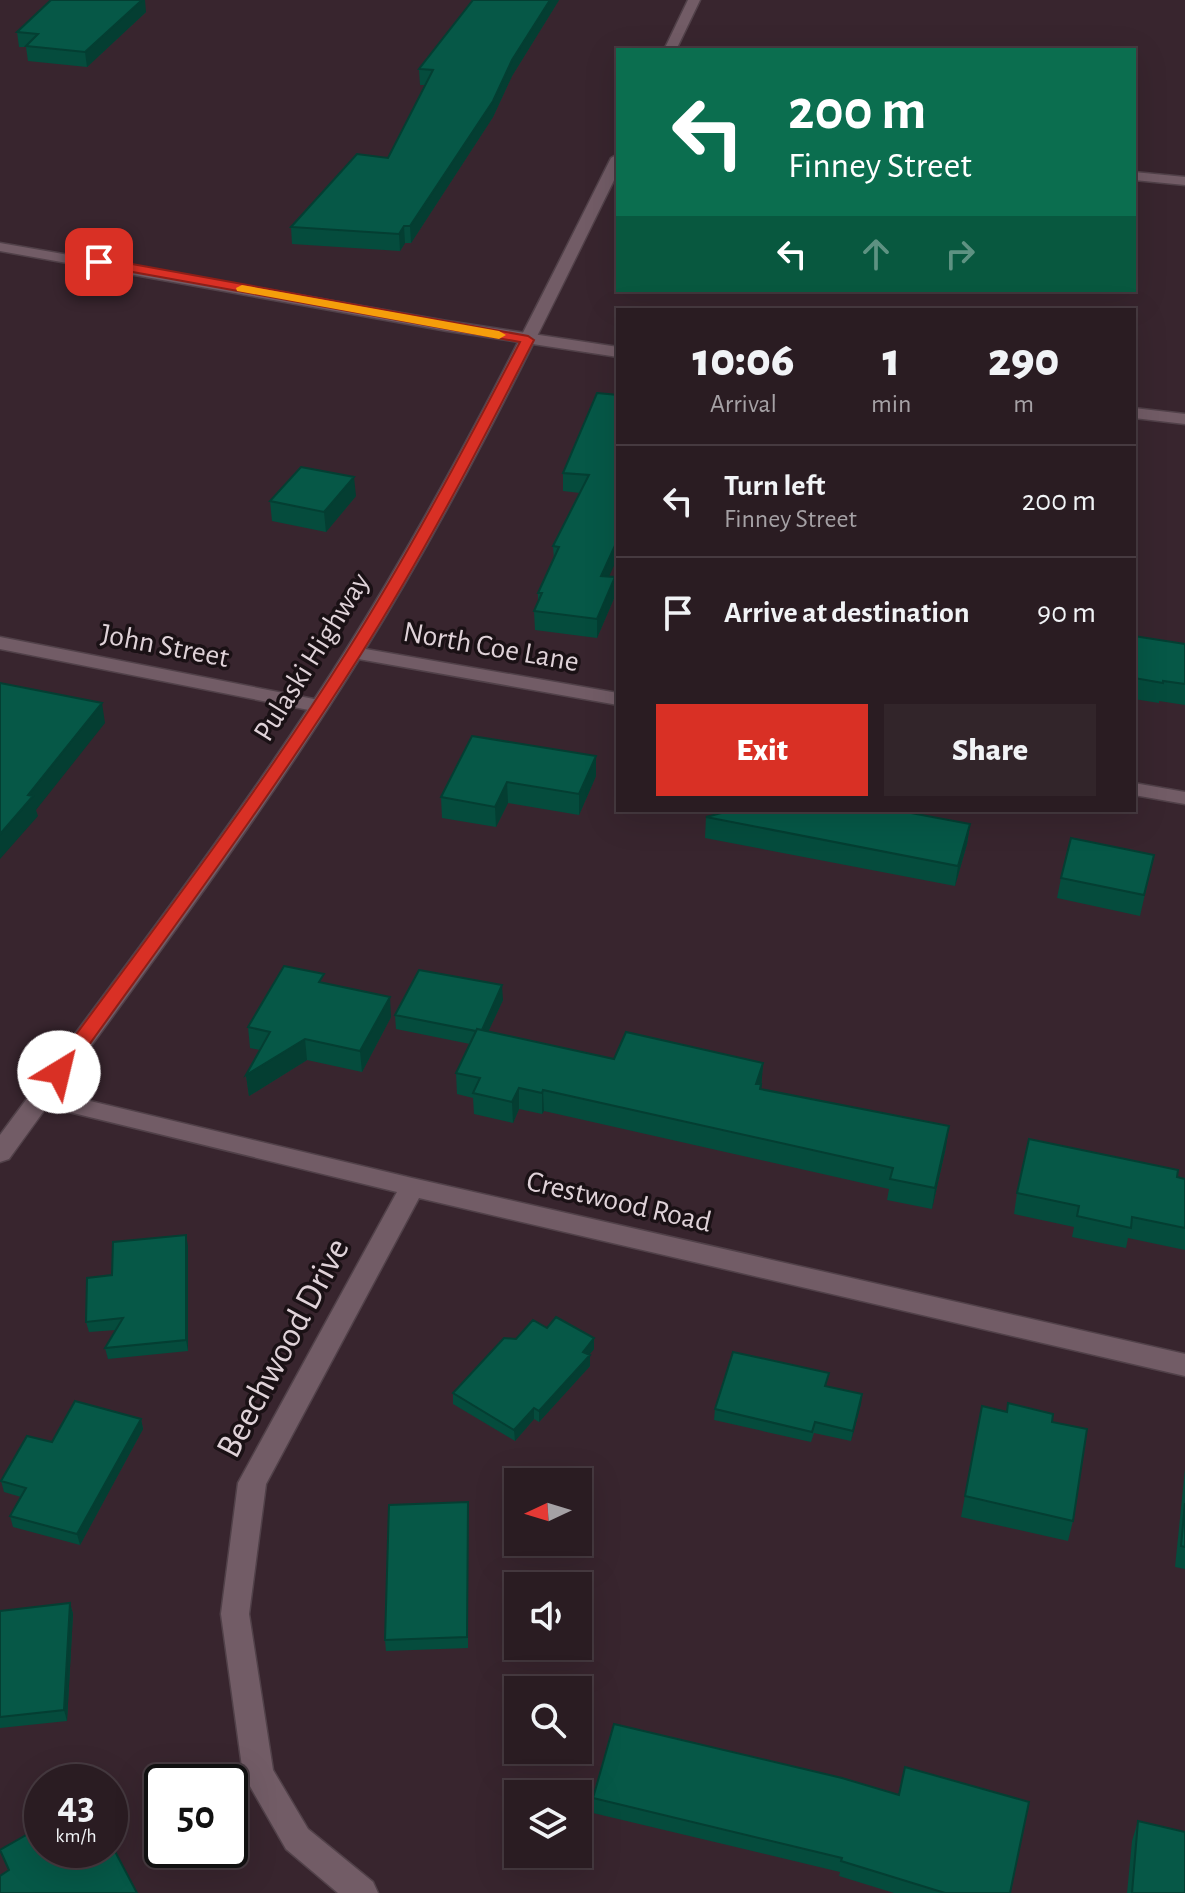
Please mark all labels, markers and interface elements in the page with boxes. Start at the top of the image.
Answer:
icon: left [656,80,760,184]
text: 200 m [788,83,926,139]
text: Finney Street [788,148,972,184]
pin [65,228,133,296]
icon: left [770,232,814,276]
icon: ahead [854,232,898,276]
icon: right [938,232,982,276]
icon: arrive [77,240,121,284]
text: 10:06 [693,337,794,385]
text: 1 [882,337,900,385]
text: 290 [988,337,1059,385]
text: Arrival [710,391,777,417]
text: min [871,391,911,417]
text: m [1013,391,1034,417]
text: Turn left [724,471,825,501]
icon: left [656,479,700,523]
text: 200 m [1022,486,1096,516]
text: Finney Street [724,506,857,532]
street label: Pulaski Highway [248,567,376,746]
icon: arrive [656,591,700,635]
text: Arrive at destination [724,598,970,628]
text: 90 m [1037,598,1096,628]
street label: North Coe Lane [401,617,581,677]
street label: John Street [98,619,232,673]
button: Exit [656,704,868,796]
button: Share [884,704,1096,796]
position arrow [17,1030,101,1114]
street label: Crestwood Road [524,1166,714,1238]
street label: Beechwood Drive [210,1232,356,1464]
north arrow [504,1468,592,1556]
map controls [504,1468,592,1868]
button: sound [504,1572,592,1660]
button: search [504,1676,592,1764]
speed limit sign: 50 [144,1764,248,1868]
button: layers [504,1780,592,1868]
text: 43 [57,1786,95,1826]
text: km/h [55,1826,97,1846]

